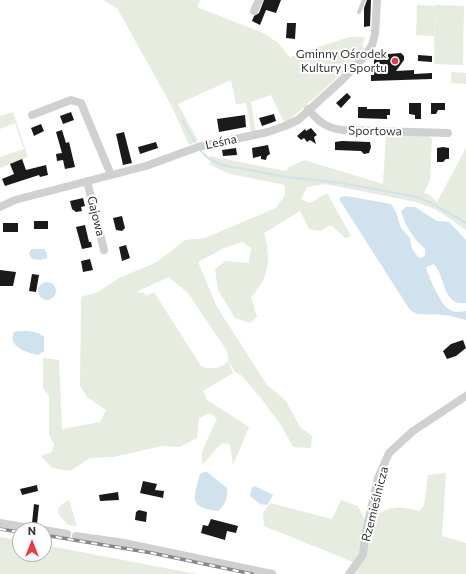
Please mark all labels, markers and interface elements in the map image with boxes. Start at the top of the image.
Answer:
place label: Gminny Ośrodek Kultury I Sportu [296,47,387,75]
marker: Gminny Ośrodek Kultury I Sportu [390,56,400,66]
street label: Sportowa [348,123,402,139]
street label: Leśna [204,132,238,152]
street label: Gajowa [84,194,108,238]
street label: Rzemieślnicza [359,465,391,543]
north arrow [12,522,52,562]
text: N [28,524,36,537]

